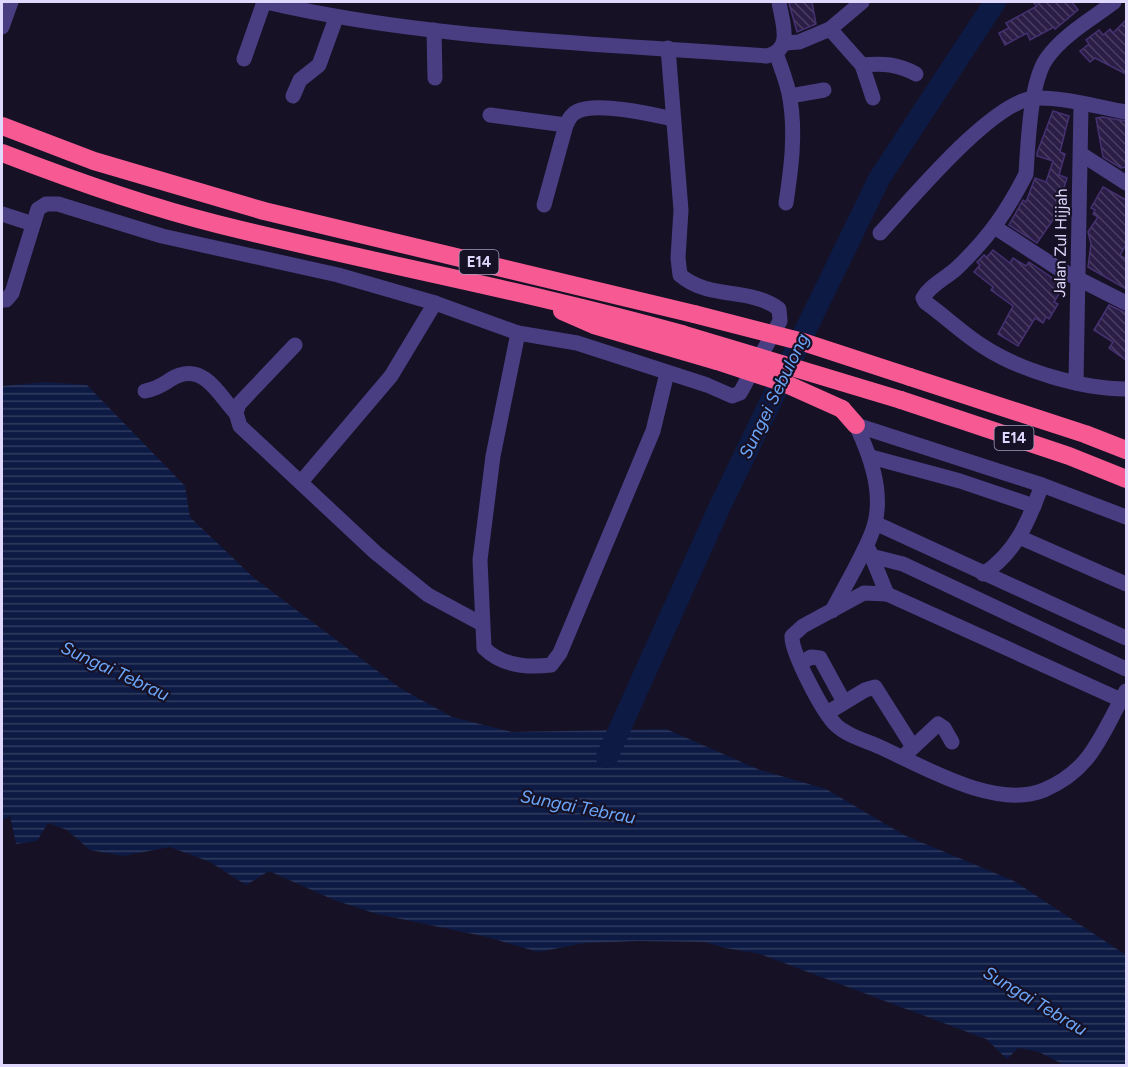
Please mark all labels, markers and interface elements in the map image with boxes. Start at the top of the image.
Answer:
street label: Jalan Zul Hijjah [1050,188,1071,298]
road number: E14 [460,250,498,274]
water label: Sungei Sebulong [734,329,814,462]
road number: E14 [994,426,1034,450]
water label: Sungai Tebrau [57,636,173,706]
water label: Sungai Tebrau [519,785,637,829]
water label: Sungai Tebrau [979,961,1091,1041]

